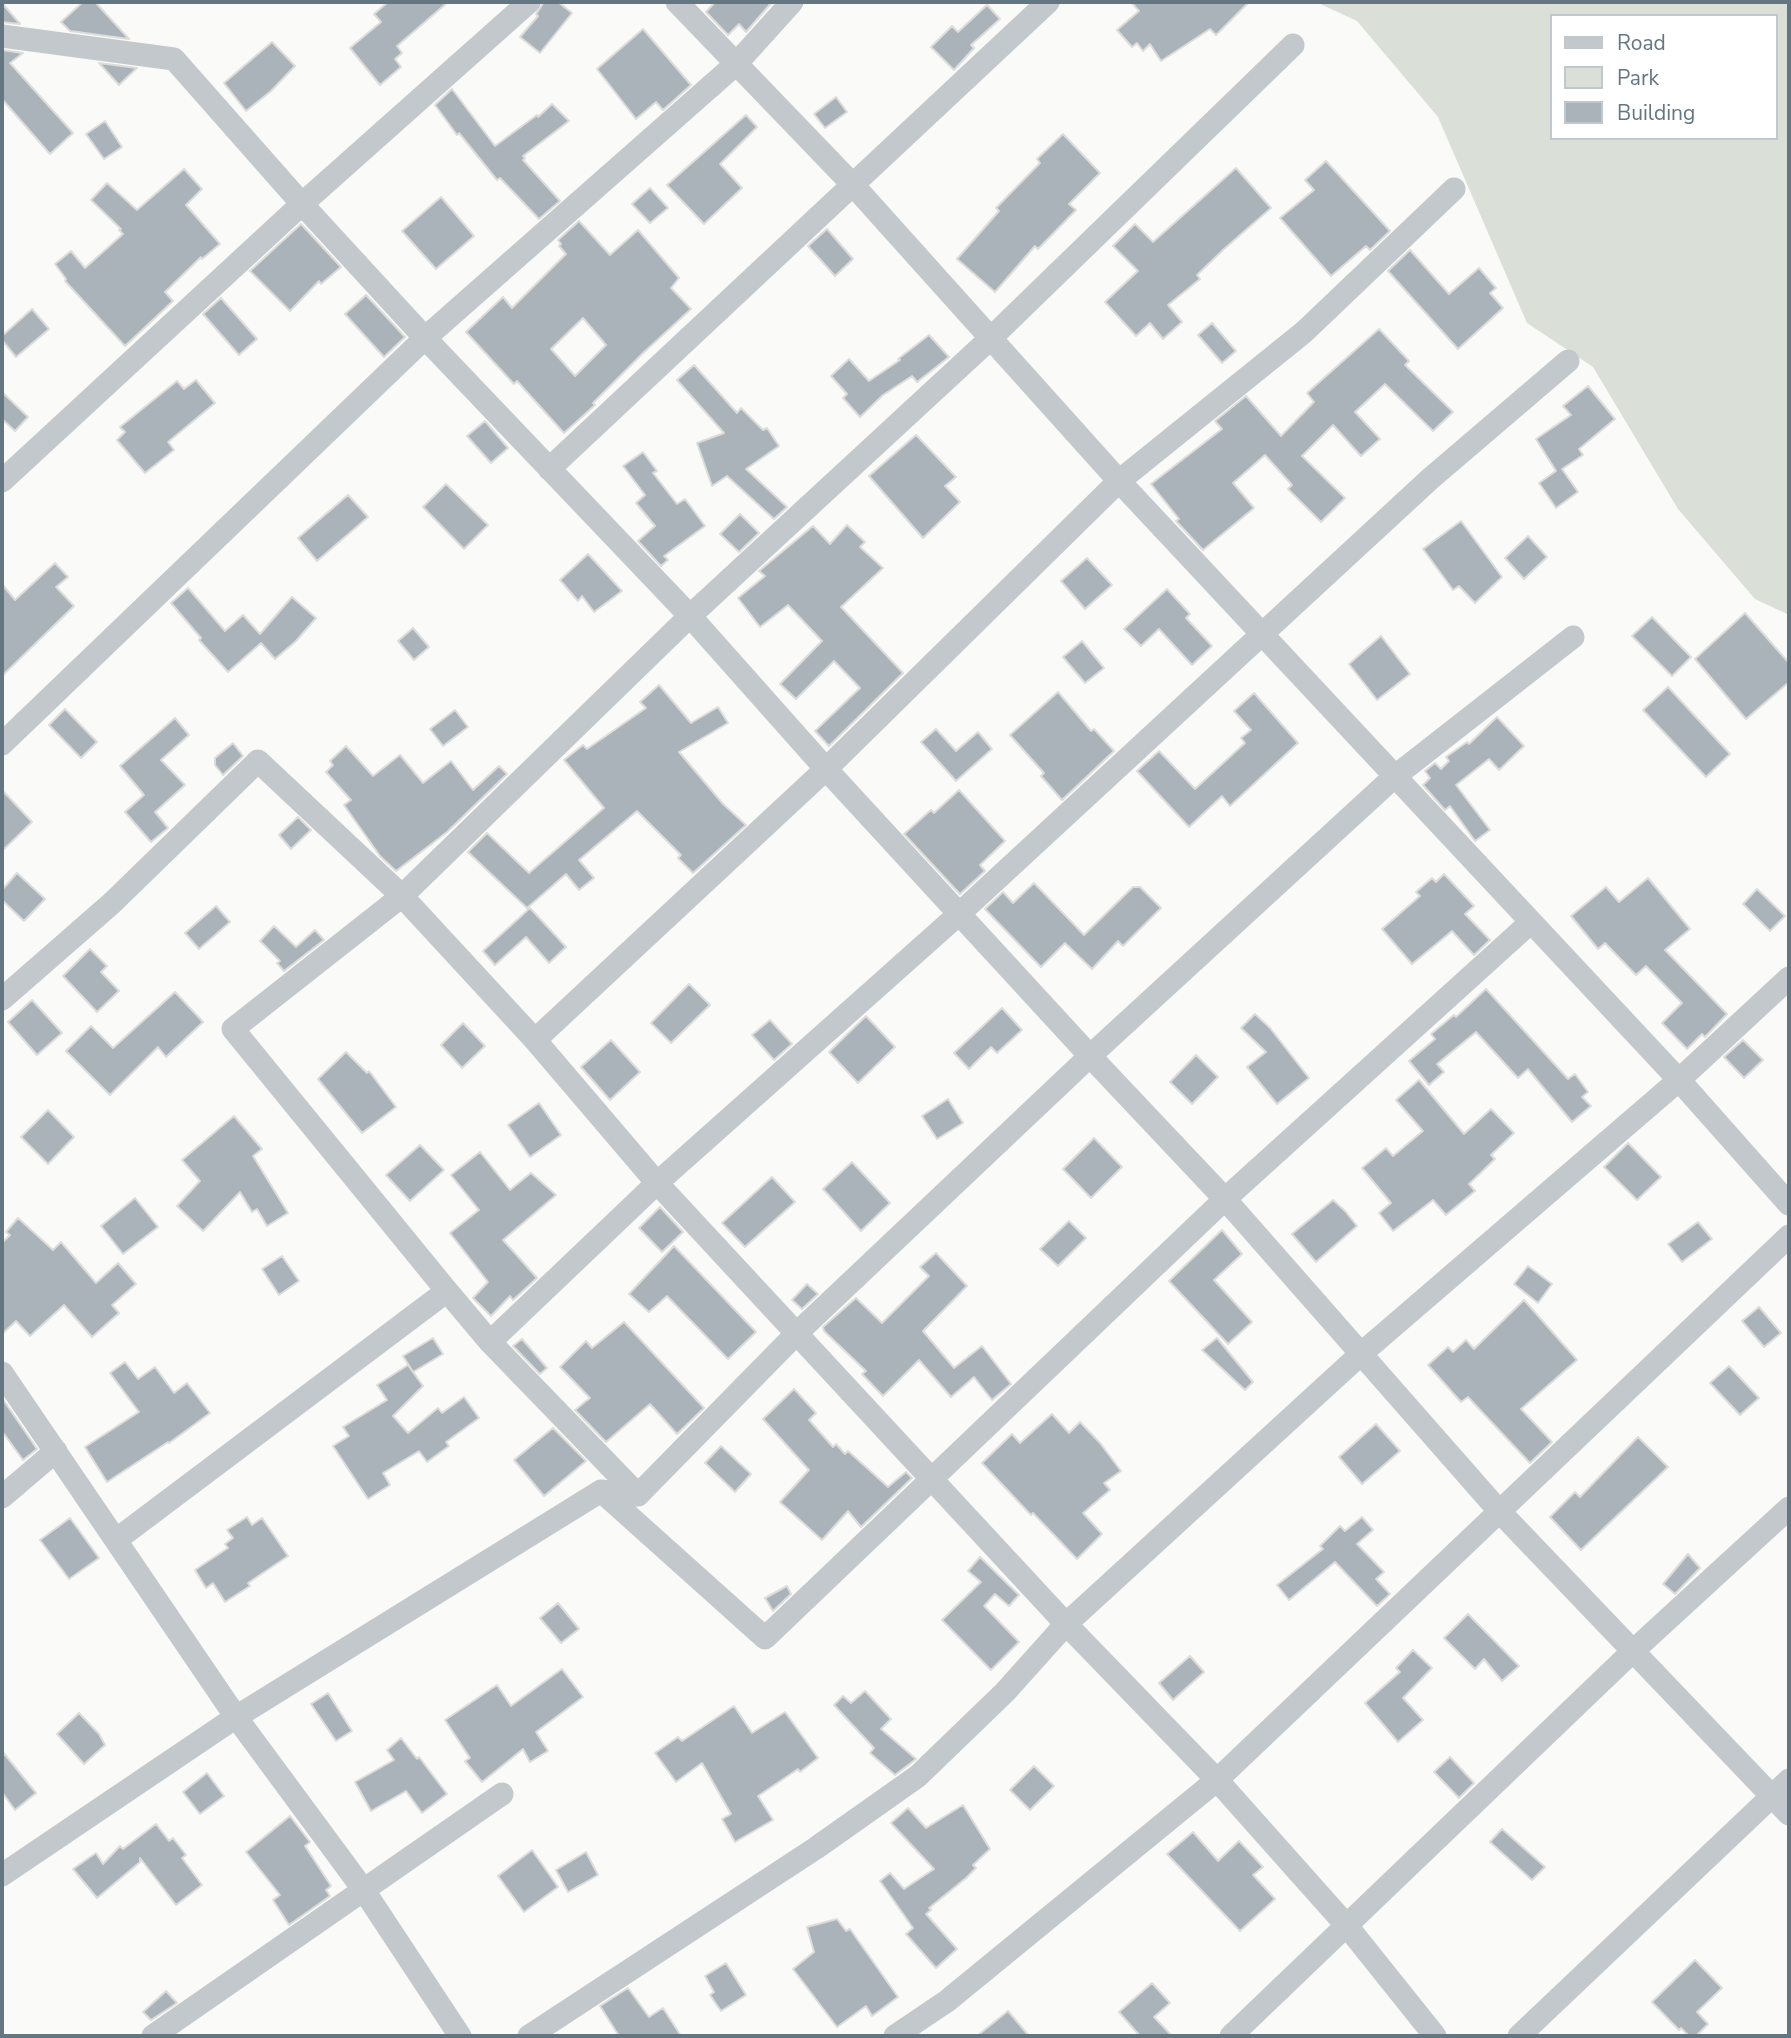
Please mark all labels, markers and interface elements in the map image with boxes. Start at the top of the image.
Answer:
legend [1550,14,1777,140]
text: Road [1617,29,1666,57]
text: Park [1617,64,1659,92]
text: Building [1617,99,1695,127]

